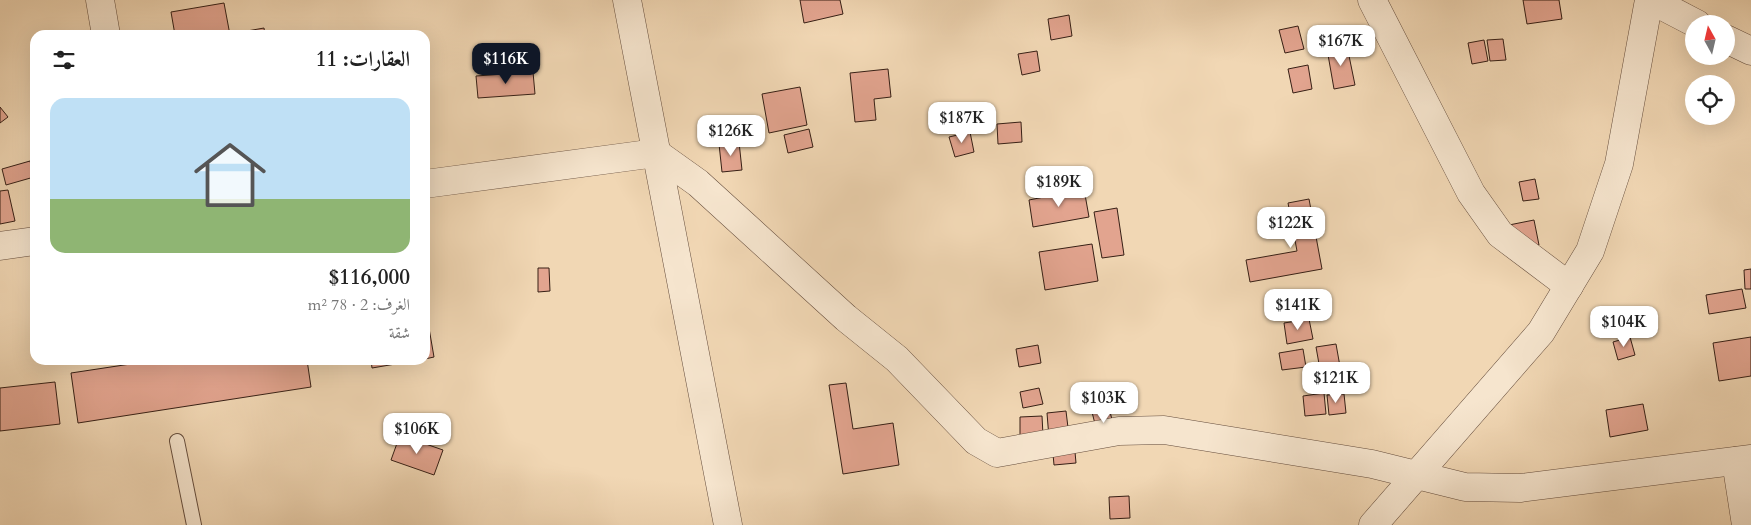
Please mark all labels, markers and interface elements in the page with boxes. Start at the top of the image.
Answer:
north arrow [1685,15,1735,65]
map controls [1685,15,1735,125]
pin: $167K [1306,24,1376,67]
text: $167K [1318,30,1364,52]
pin: $116K [471,42,541,85]
text: العقارات: 11 [316,45,410,74]
icon: filters [50,46,78,74]
text: $116K [483,48,529,70]
button: locate [1685,75,1735,125]
pin: $187K [927,102,997,144]
text: $187K [939,107,985,129]
pin: $126K [696,114,766,157]
text: $126K [708,120,754,142]
icon: home [185,130,275,220]
pin: $189K [1024,166,1094,208]
text: $189K [1036,171,1082,193]
pin: $122K [1256,206,1326,249]
text: $122K [1268,212,1314,234]
text: $116,000 [329,263,410,292]
pin: $141K [1263,288,1333,331]
text: الغرف: 2 · 78 m² [308,294,410,316]
text: $141K [1275,294,1321,316]
pin: $104K [1589,306,1659,348]
text: $104K [1601,311,1647,333]
text: شقة [389,322,410,344]
pin: $121K [1301,362,1371,404]
text: $121K [1313,367,1359,389]
pin: $103K [1069,382,1139,424]
text: $103K [1081,387,1127,409]
pin: $106K [382,412,452,455]
text: $106K [394,418,440,440]

